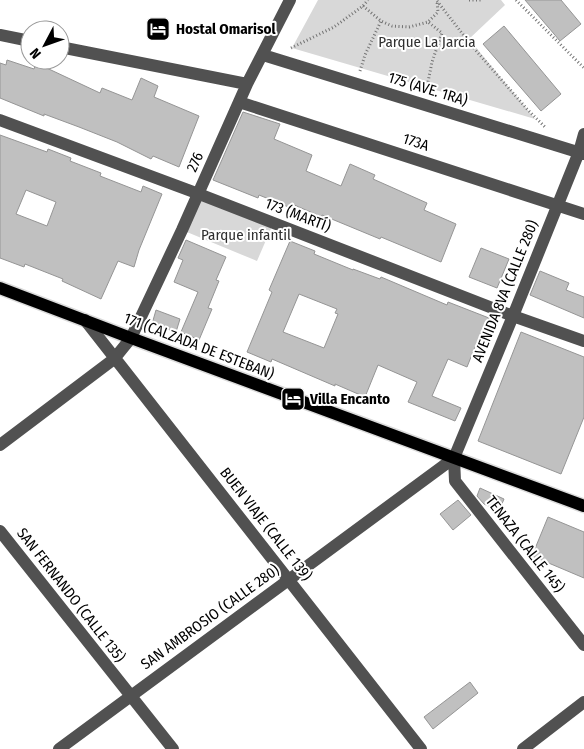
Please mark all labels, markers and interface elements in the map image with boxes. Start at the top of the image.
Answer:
hotel icon: Hostal Omarisol [145,16,171,42]
north arrow [20,20,70,70]
place label: Hostal Omarisol [176,20,277,38]
park label: Parque La Jarcia [378,33,476,51]
text: N [26,44,45,62]
street label: 175 (AVE. 1RA) [386,68,470,110]
street label: 173A [401,129,431,155]
street label: 276 [183,149,207,175]
street label: 173 (MARTÍ) [263,194,333,236]
street label: AVENIDA 8VA (CALLE 280) [468,217,542,365]
park label: Parque infantil [201,226,291,244]
street label: 171 (CALZADA DE ESTEBAN) [121,309,277,383]
hotel icon: Villa Encanto [280,386,306,412]
place label: Villa Encanto [309,390,390,408]
street label: BUEN VIAJE (CALLE 139) [216,464,316,584]
street label: TENAZA (CALLE 145) [482,492,568,596]
street label: SAN FERNANDO (CALLE 135) [13,524,129,666]
street label: SAN AMBROSIO (CALLE 280) [137,561,283,673]

